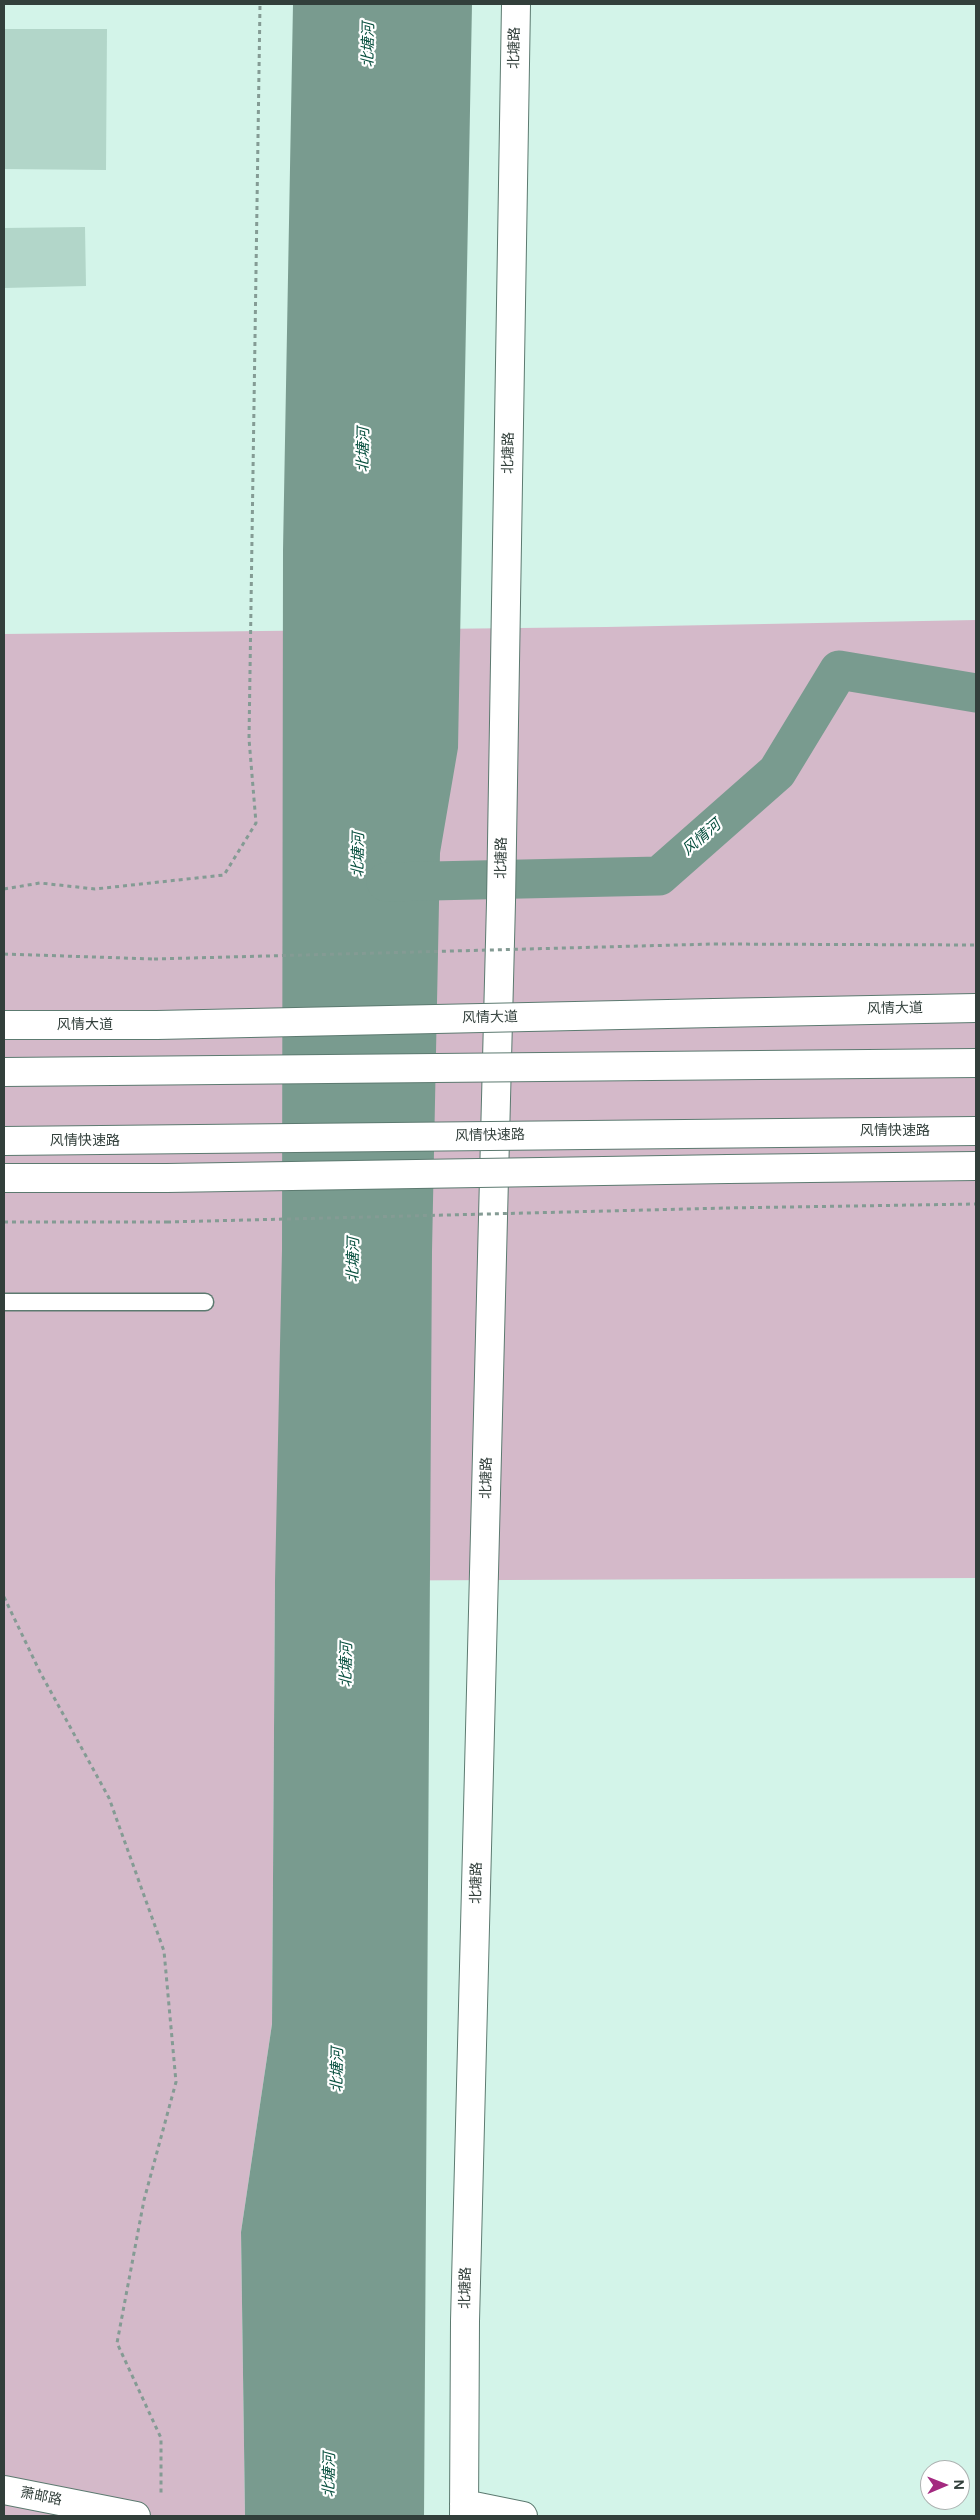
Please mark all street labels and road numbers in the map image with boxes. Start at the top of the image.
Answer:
street label: 北塘路 [506,27,524,69]
street label: 北塘路 [500,432,518,474]
street label: 北塘路 [493,837,511,879]
street label: 风情大道 [867,1000,923,1018]
street label: 风情大道 [462,1009,518,1027]
street label: 风情大道 [57,1017,113,1033]
street label: 风情快速路 [860,1123,930,1139]
street label: 风情快速路 [455,1127,525,1145]
street label: 风情快速路 [50,1133,120,1149]
street label: 北塘路 [478,1457,496,1499]
street label: 北塘路 [468,1862,486,1904]
street label: 北塘路 [457,2267,475,2309]
street label: 萧邮路 [19,2485,63,2509]

